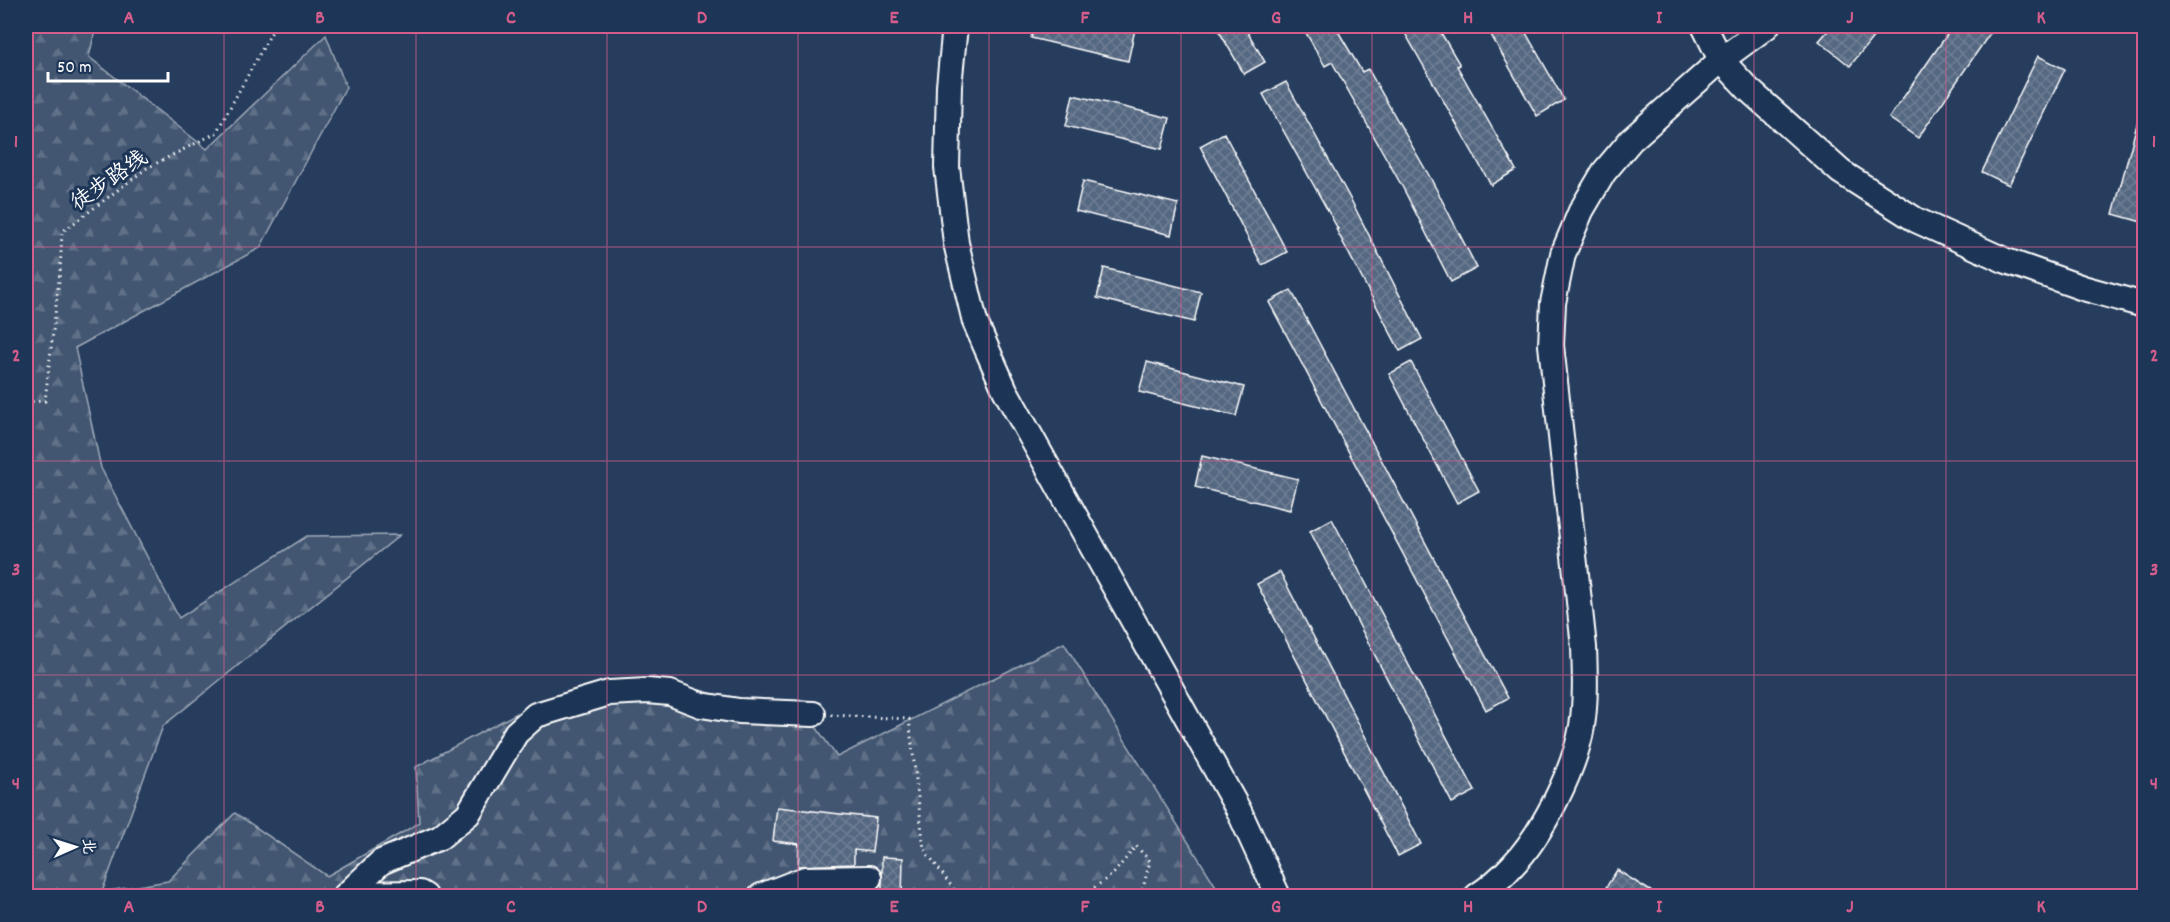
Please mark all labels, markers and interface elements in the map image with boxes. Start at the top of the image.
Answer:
text: A [124,5,135,33]
text: B [315,5,325,33]
text: C [506,5,516,33]
text: D [697,5,708,33]
text: E [889,5,899,33]
text: F [1081,5,1091,33]
text: G [1271,5,1281,33]
text: H [1463,5,1473,33]
text: I [1656,5,1663,33]
text: J [1846,5,1854,33]
text: K [2036,5,2046,33]
scale bar [48,45,168,83]
text: 50 m [57,56,92,81]
text: 1 [14,129,18,157]
text: 1 [2152,129,2156,157]
street label: 徒步路线 [65,144,155,220]
text: 2 [12,343,20,371]
text: 2 [2150,343,2158,371]
text: 3 [12,557,20,585]
text: 3 [2150,557,2158,585]
text: 4 [12,771,20,799]
text: 4 [2150,771,2158,799]
north arrow [45,817,105,877]
text: 北 [76,838,99,855]
text: A [124,894,135,922]
text: B [315,894,325,922]
text: C [506,894,516,922]
text: D [697,894,708,922]
text: E [889,894,899,922]
text: F [1081,894,1091,922]
text: G [1271,894,1281,922]
text: H [1463,894,1473,922]
text: I [1656,894,1663,922]
text: J [1846,894,1854,922]
text: K [2036,894,2046,922]

